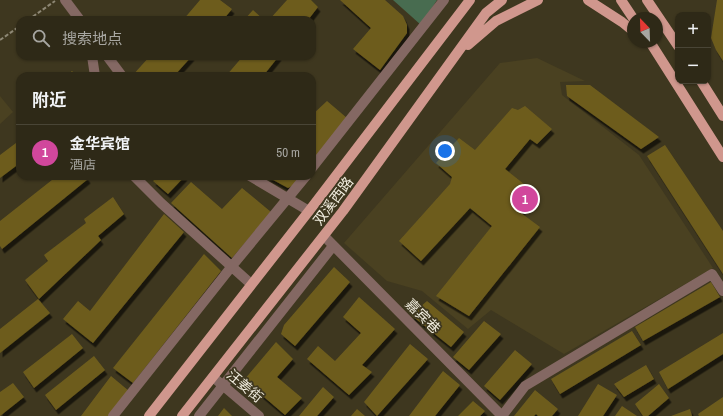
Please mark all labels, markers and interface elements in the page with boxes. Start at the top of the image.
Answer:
north arrow [627,12,663,48]
map controls [675,12,711,84]
button: + [675,12,711,48]
search box [16,16,316,60]
icon: search [30,27,52,49]
text: 搜索地点 [62,28,122,49]
button: − [675,48,711,84]
text: 附近 [32,88,66,111]
text: 金华宾馆 [70,133,130,154]
your location [435,141,455,161]
text: 1 [42,144,48,161]
text: 50 m [276,144,300,161]
text: 酒店 [70,156,96,173]
street label: 双溪西路 [309,173,357,229]
pin: 1 [512,184,538,214]
street label: 嘉宾巷 [402,295,444,337]
street label: 汪姜街 [223,366,267,406]

